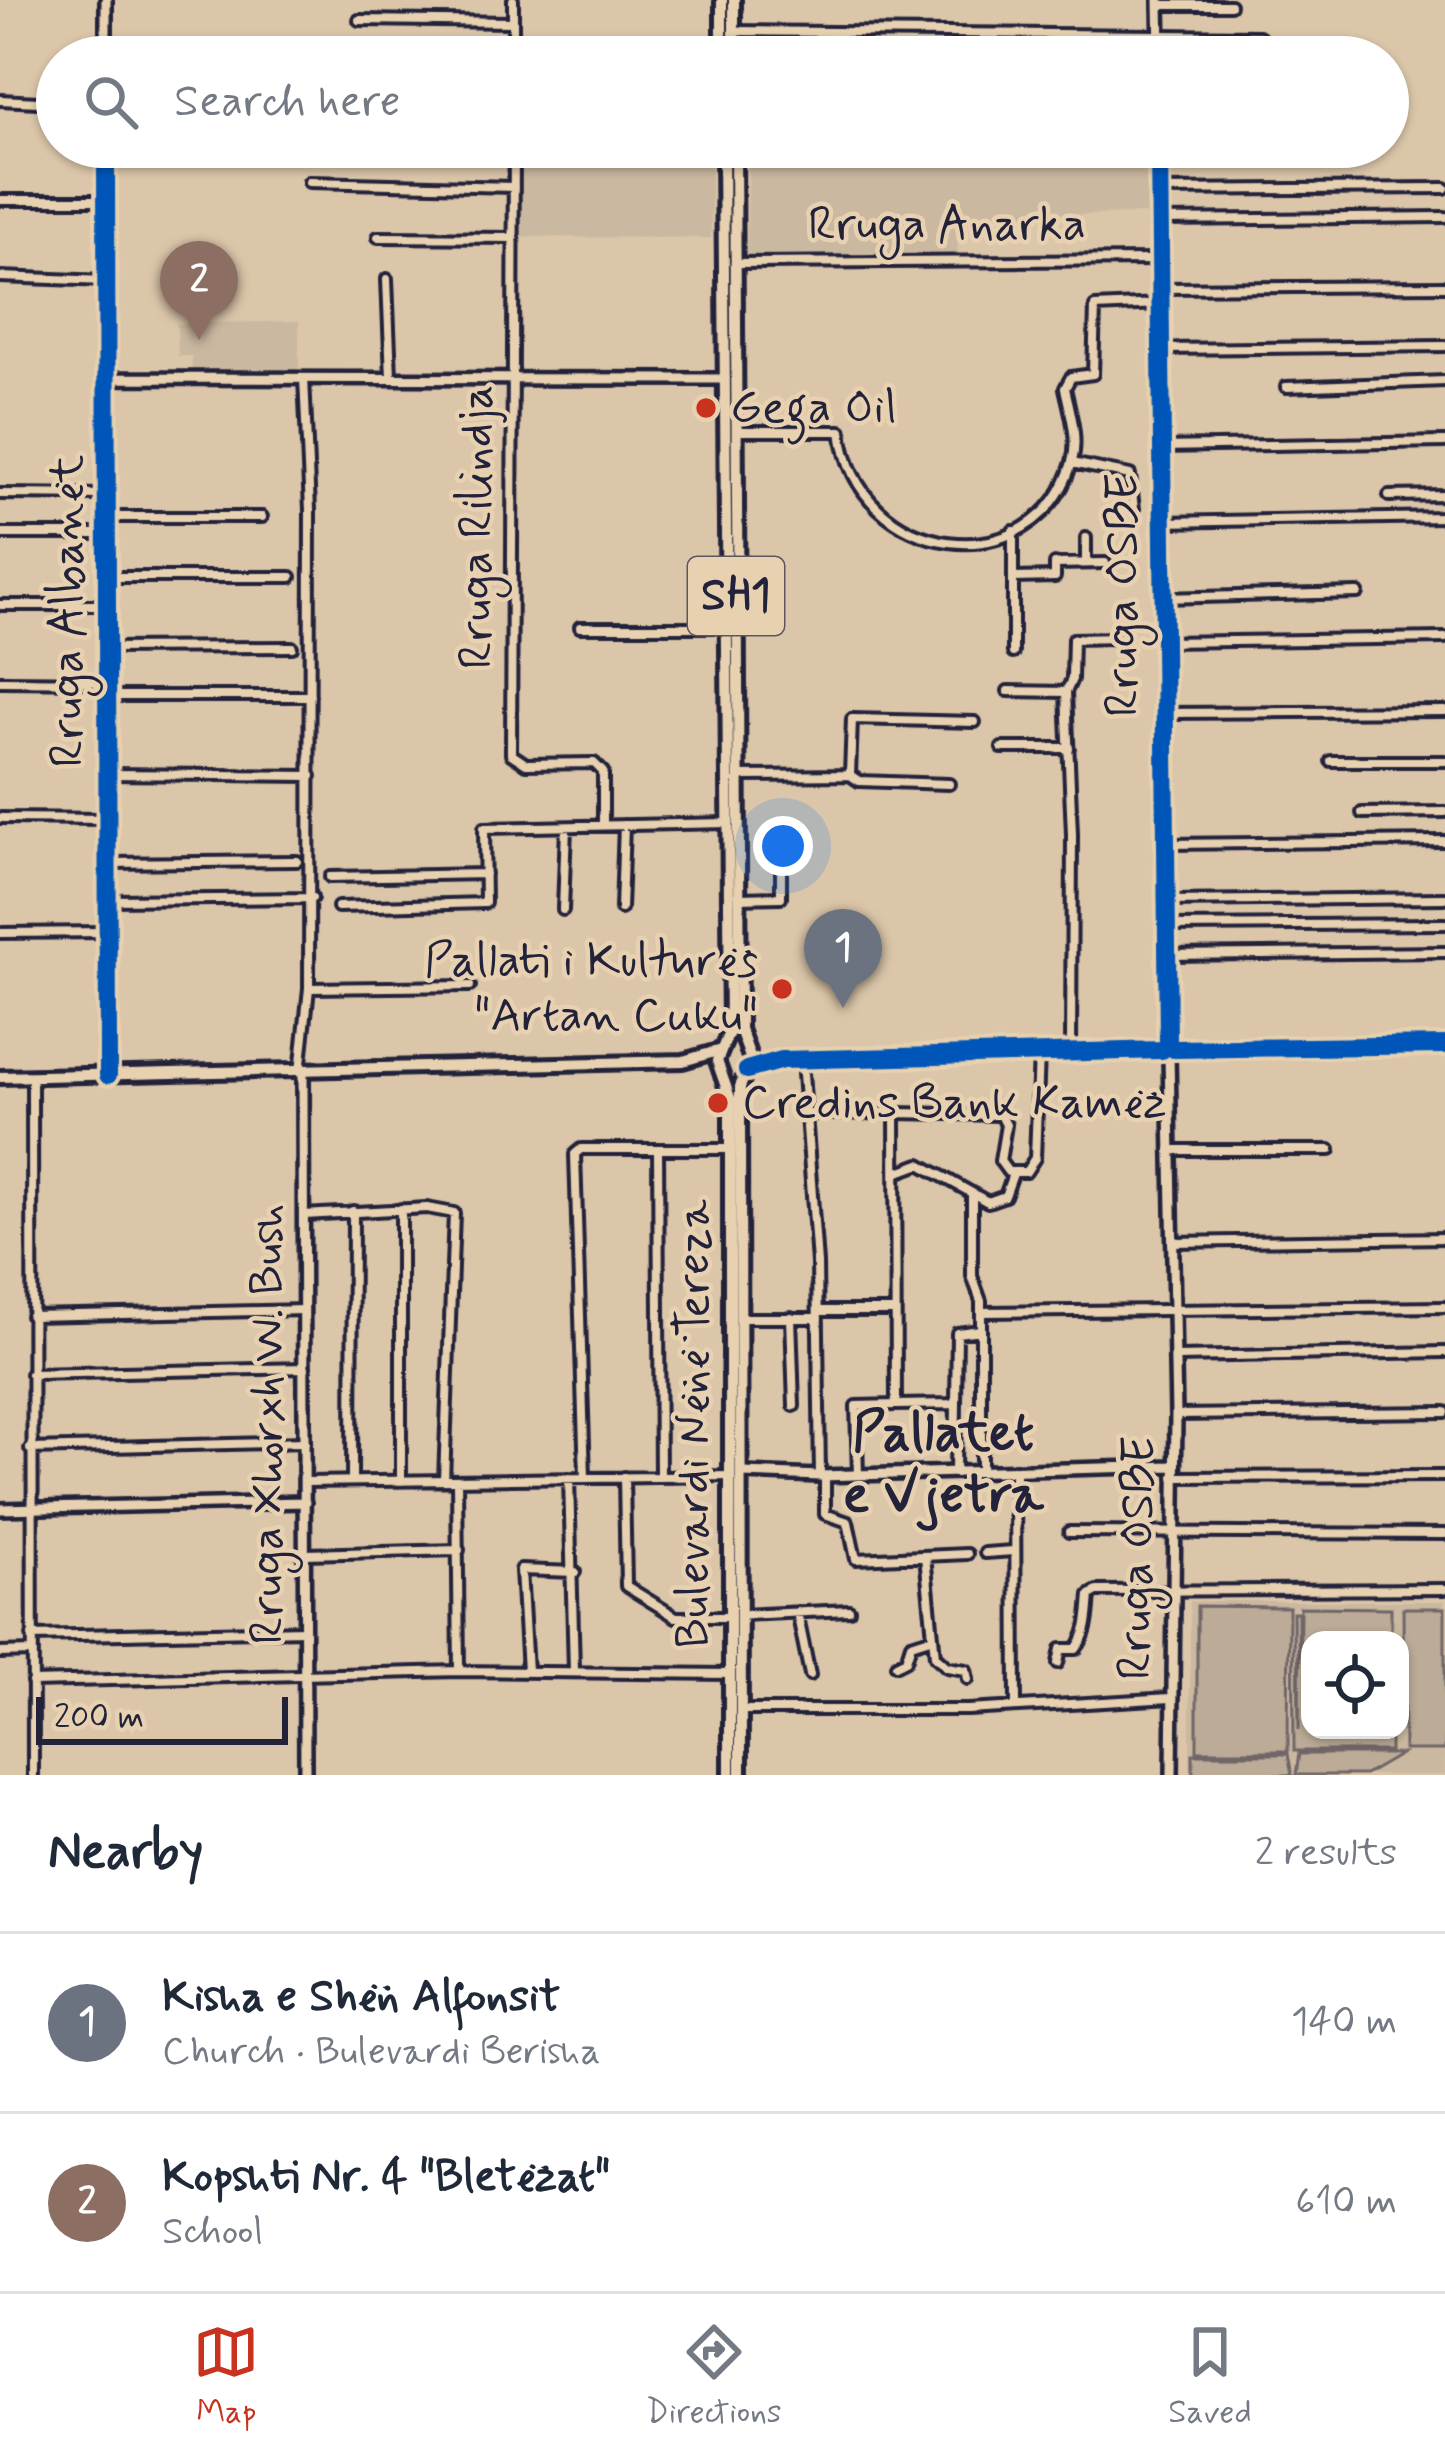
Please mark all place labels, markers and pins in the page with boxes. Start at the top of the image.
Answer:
pin: 2 [160,241,238,340]
place label: Gega Oil [730,377,897,445]
marker: Gega Oil [693,395,719,421]
pin: 1 [804,909,882,1008]
place label: Pallati i Kulturës "Artan Cuku" [424,930,758,1048]
marker: Pallati i Kulturës "Artan Cuku" [769,976,795,1002]
place label: Credins Bank Kamëz [742,1072,1167,1135]
marker: Credins Bank Kamëz [705,1090,731,1116]

